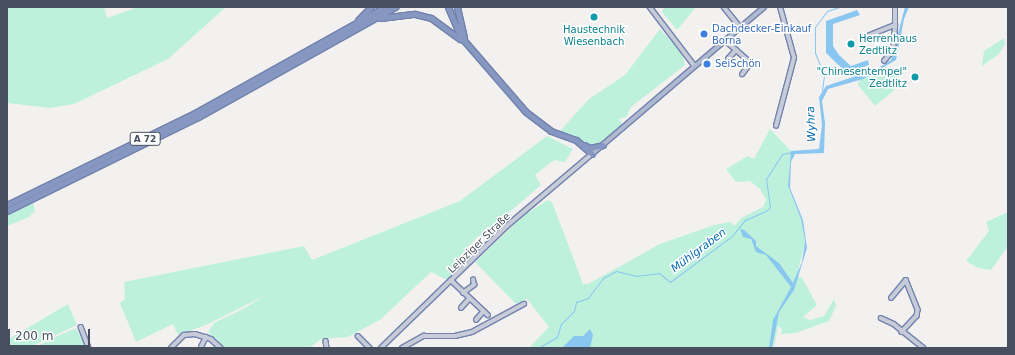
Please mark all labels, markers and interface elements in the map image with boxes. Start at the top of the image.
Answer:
marker: Haustechnik Wiesenbach [589,12,599,22]
place label: Dachdecker-Einkauf Borna [712,22,811,46]
place label: Haustechnik Wiesenbach [563,23,625,46]
marker: Dachdecker-Einkauf Borna [699,29,709,39]
place label: Herrenhaus Zedtlitz [859,32,917,56]
marker: Herrenhaus Zedtlitz [846,39,856,49]
place label: SeiSchön [715,58,761,70]
marker: SeiSchön [702,59,712,69]
place label: "Chinesentempel" Zedtlitz [816,65,907,88]
marker: "Chinesentempel" Zedtlitz [910,72,920,82]
water label: Wyhra [805,106,819,142]
road number: A 72 [129,132,161,146]
street label: Leipziger Straße [446,210,512,276]
water label: Mühlgraben [669,226,729,276]
scale bar [10,321,92,347]
text: 200 m [15,329,53,343]

